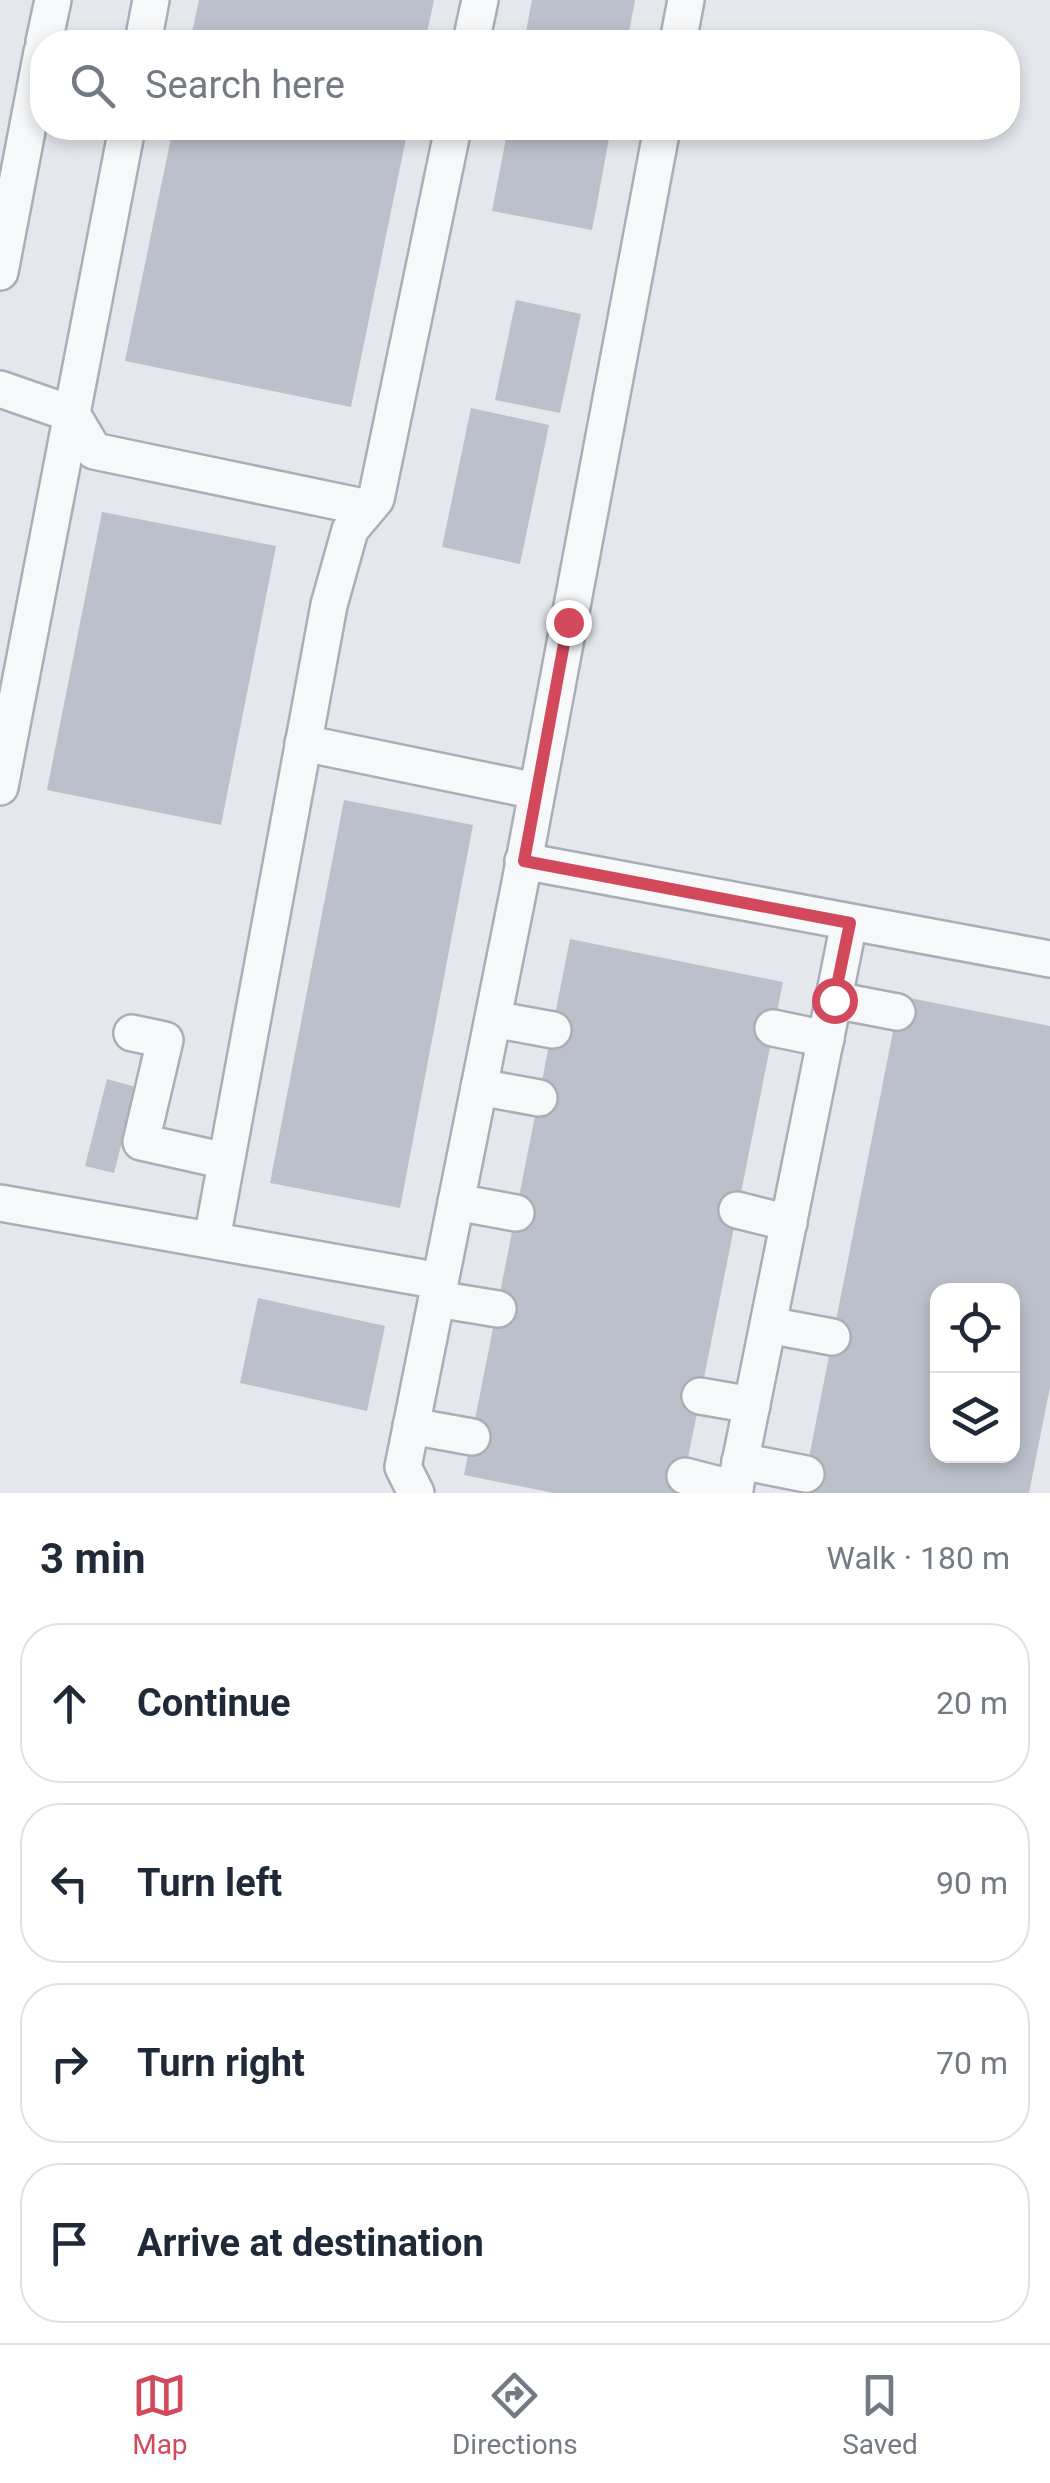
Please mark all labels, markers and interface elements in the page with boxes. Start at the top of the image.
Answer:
search box [30,30,1020,140]
icon: search [65,58,120,113]
text: Search here [145,63,345,107]
route end [546,600,592,646]
route start [812,978,858,1024]
map controls [930,1283,1020,1463]
button: locate [930,1283,1020,1373]
button: layers [930,1373,1020,1463]
text: 3 min [40,1534,146,1583]
text: Walk · 180 m [827,1539,1010,1577]
icon: ahead [42,1676,97,1731]
text: Continue [137,1681,291,1725]
text: 20 m [936,1684,1008,1722]
icon: left [42,1856,97,1911]
text: Turn left [137,1861,282,1905]
text: 90 m [936,1864,1008,1902]
icon: right [42,2036,97,2091]
text: Turn right [137,2041,305,2085]
text: 70 m [936,2044,1008,2082]
icon: arrive [42,2216,97,2271]
text: Arrive at destination [137,2221,484,2265]
tab: Map [132,2368,188,2461]
tab: Directions [452,2368,578,2461]
tab: Saved [842,2368,918,2461]

